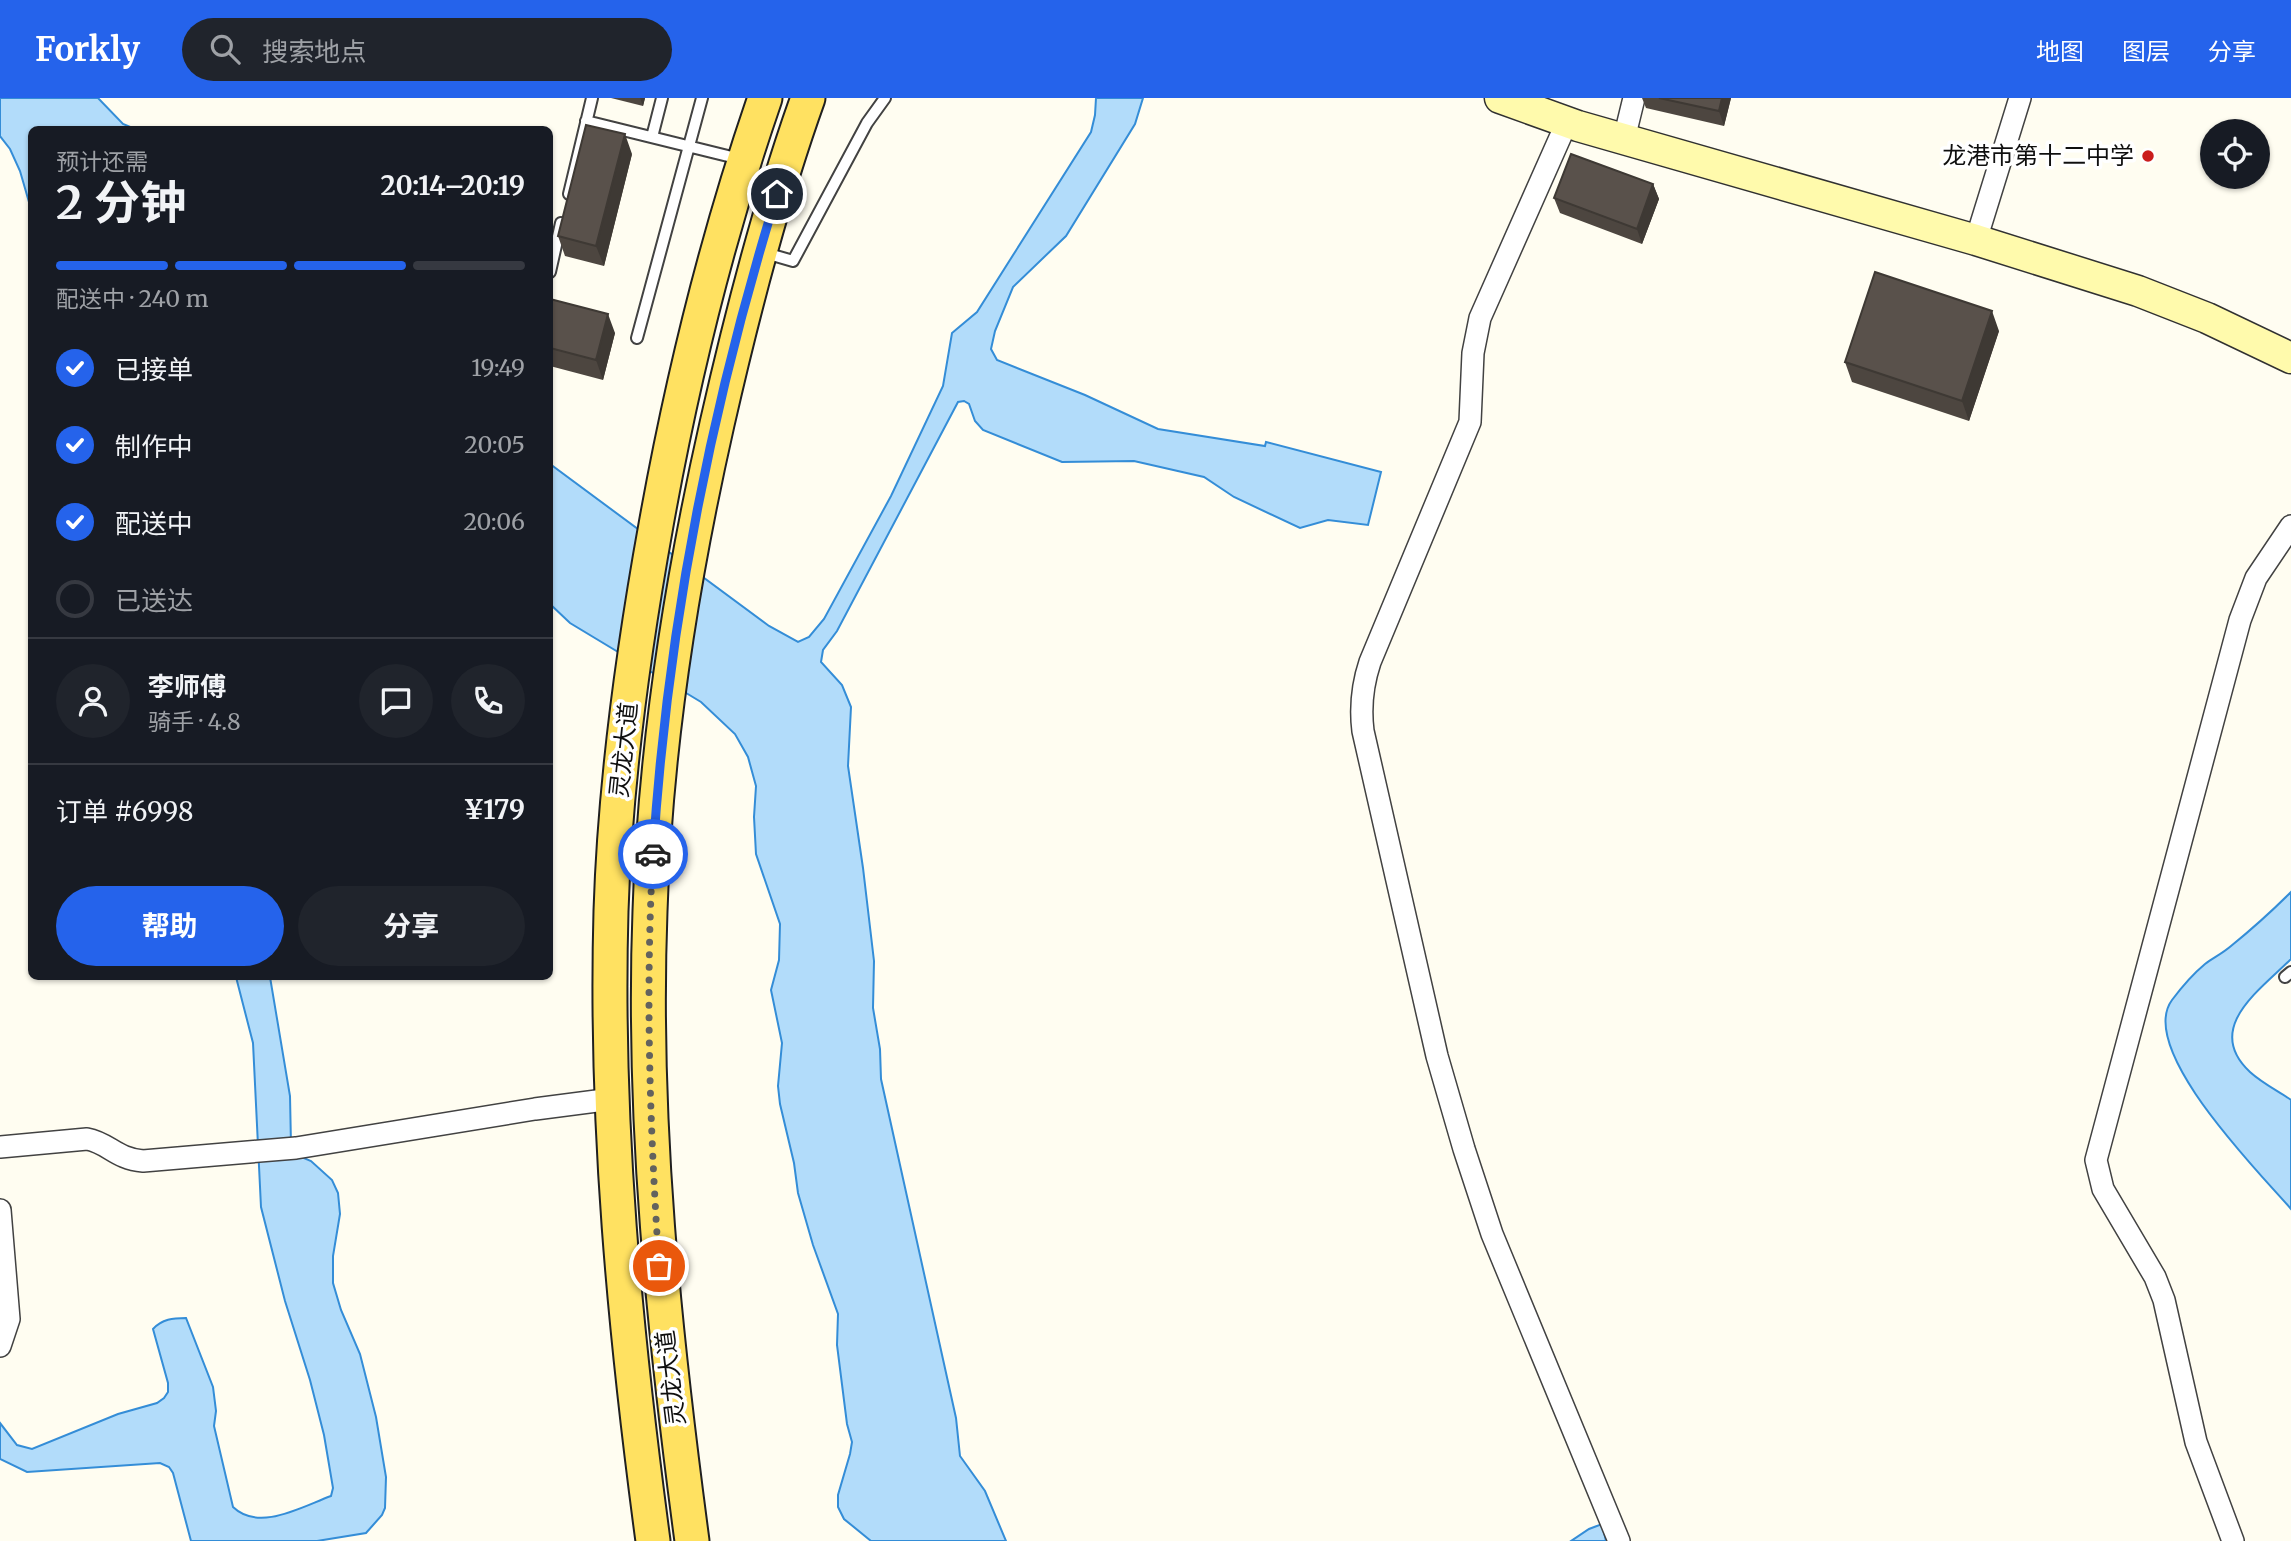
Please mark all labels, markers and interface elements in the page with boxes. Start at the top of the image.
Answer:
search box [182,18,672,81]
text: Forkly [35,29,140,70]
icon: search [206,30,244,68]
text: 搜索地点 [262,35,366,68]
text: 地图 [2036,36,2084,67]
text: 图层 [2122,36,2170,67]
text: 分享 [2208,36,2256,67]
map controls [2200,119,2270,189]
button: locate [2200,119,2270,189]
place label: 龙港市第十二中学 [1942,140,2134,171]
text: 预计还需 [56,147,148,176]
marker: 龙港市第十二中学 [2140,148,2156,164]
pin [747,164,807,224]
text: 20:14–20:19 [381,169,525,202]
text: 2 分钟 [56,174,186,232]
icon: home [758,175,796,213]
text: 配送中 · 240 m [56,284,209,313]
icon: check [56,349,94,387]
text: 已接单 [115,353,193,386]
text: 19:49 [471,353,525,382]
icon: check [56,426,94,464]
text: 制作中 [115,430,193,463]
text: 20:05 [464,430,525,459]
icon: check [56,503,94,541]
text: 配送中 [115,507,193,540]
text: 20:06 [463,507,525,536]
text: 已送达 [115,584,193,617]
button: person [56,664,130,738]
button: chat [359,664,433,738]
button: phone [451,664,525,738]
text: 李师傅 [148,670,226,703]
street label: 灵龙大道 [603,701,644,799]
text: 骑手 · 4.8 [148,707,241,736]
text: ¥179 [464,793,525,826]
text: 订单 #6998 [56,795,193,828]
courier [618,819,688,889]
icon: car [634,835,672,873]
button: 帮助 [56,886,284,966]
button: 分享 [298,886,525,966]
pin [629,1236,689,1296]
icon: bag [640,1247,678,1285]
street label: 灵龙大道 [649,1329,692,1428]

